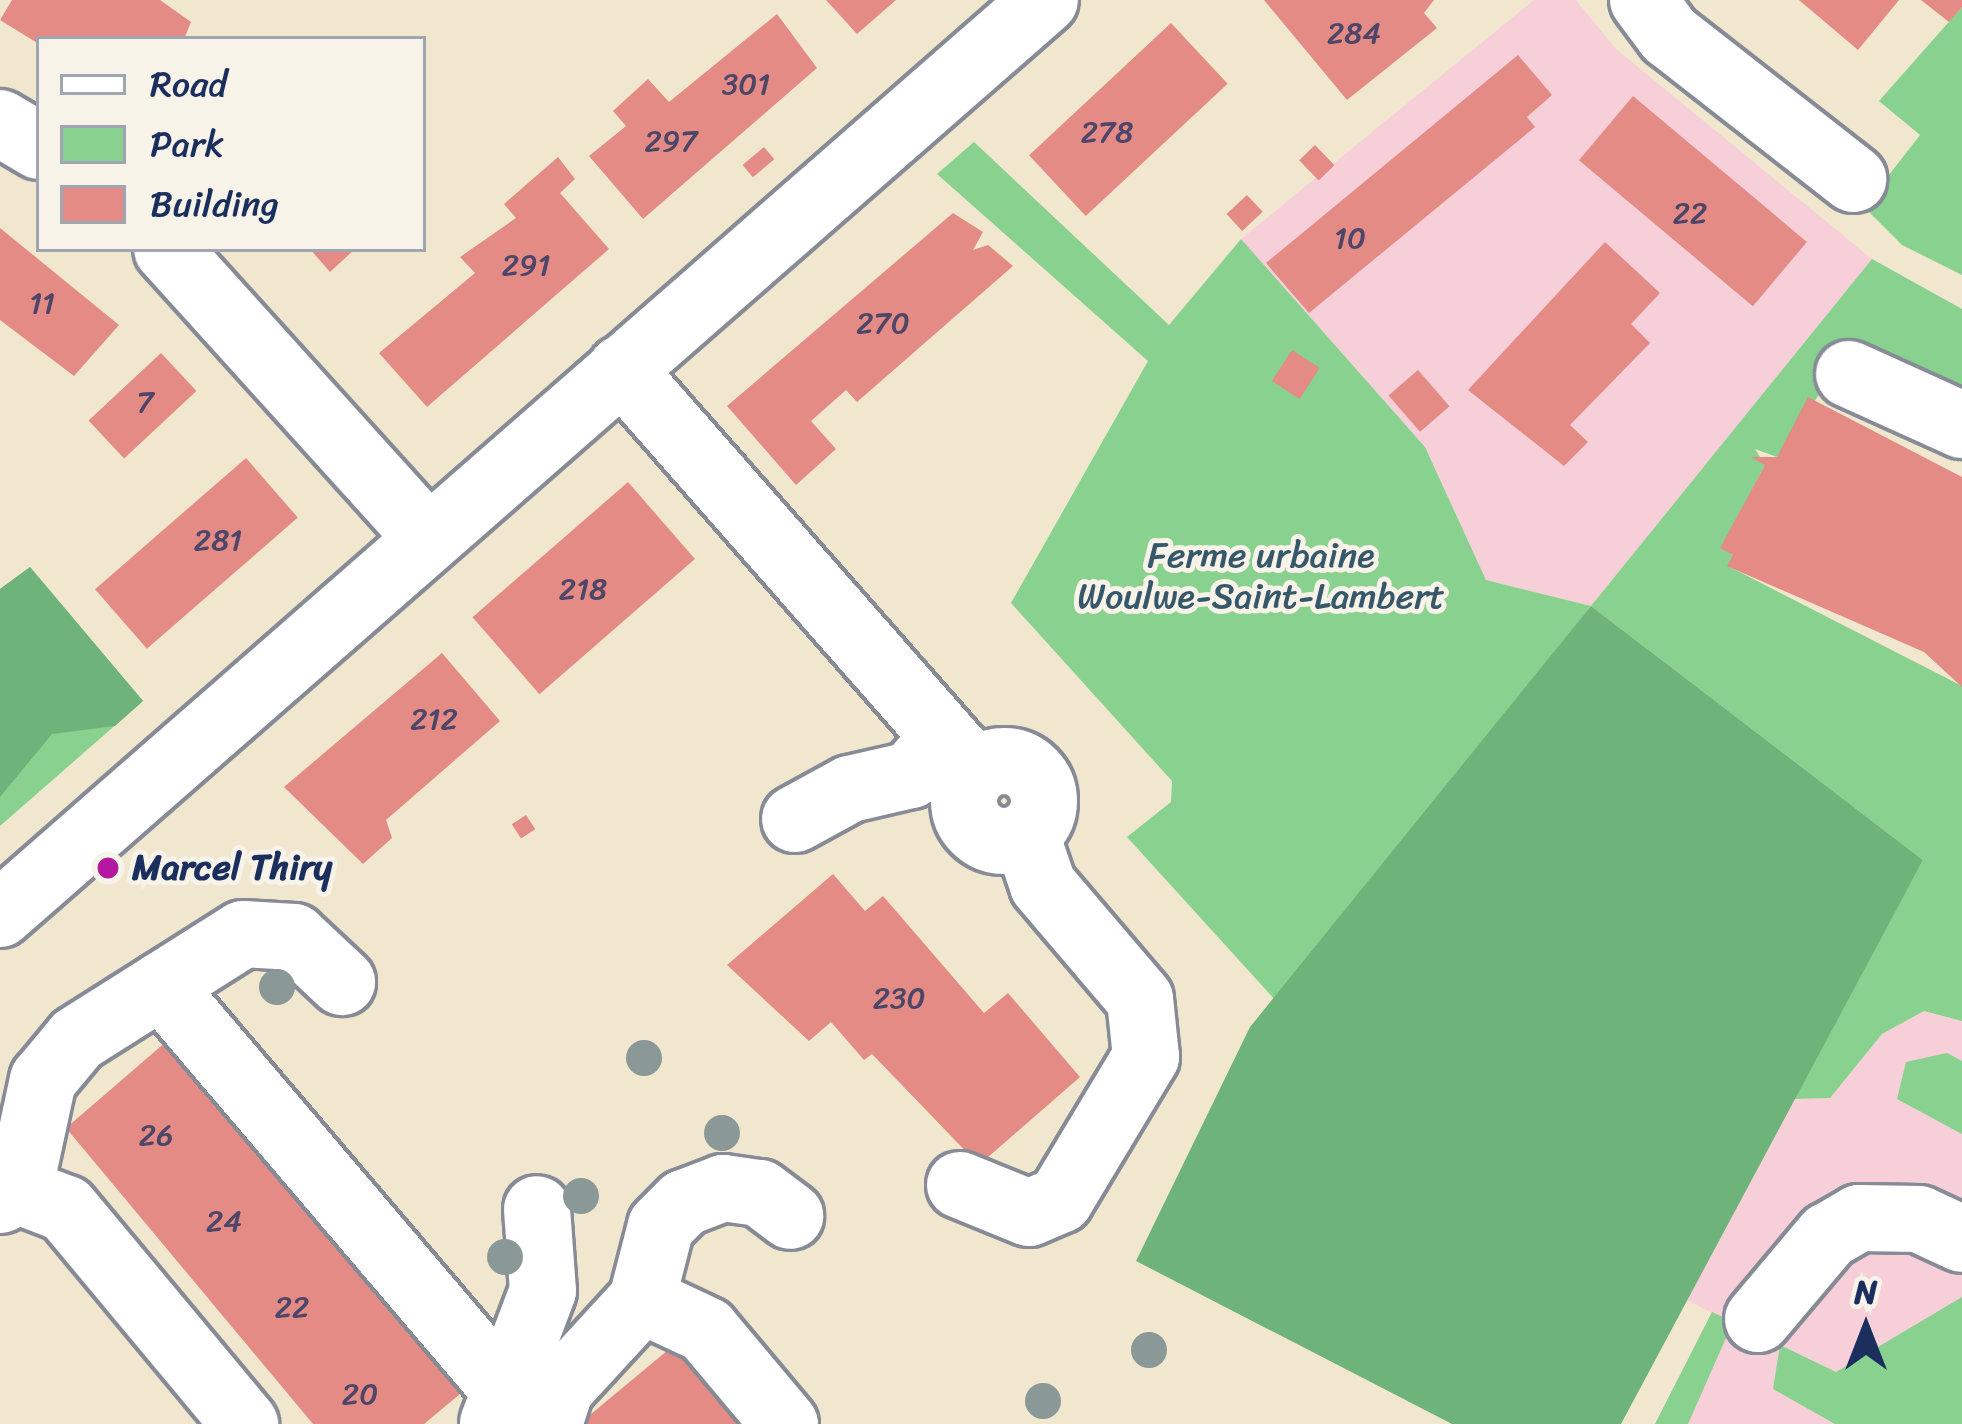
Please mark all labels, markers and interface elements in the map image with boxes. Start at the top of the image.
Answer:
house number: 284 [1327,15,1381,51]
legend [36,36,426,252]
text: Road [150,52,227,116]
house number: 301 [722,66,770,102]
text: Park [150,112,224,176]
house number: 278 [1081,114,1133,150]
house number: 297 [645,123,697,159]
text: Building [150,172,279,236]
house number: 22 [1673,195,1707,231]
house number: 10 [1334,220,1366,256]
house number: 291 [502,247,550,283]
house number: 11 [29,285,55,321]
house number: 270 [856,305,910,341]
house number: 7 [136,384,154,420]
house number: 281 [194,522,242,558]
park label: Ferme urbaine Woulwe-Saint-Lambert [1077,533,1445,618]
house number: 218 [559,571,607,607]
house number: 212 [410,701,458,737]
place label: Marcel Thiry [132,846,332,890]
marker: Marcel Thiry [95,855,121,881]
house number: 230 [873,980,925,1016]
house number: 26 [139,1117,173,1153]
house number: 24 [206,1203,242,1239]
text: N [1855,1263,1877,1321]
north arrow [1806,1268,1926,1388]
house number: 22 [275,1289,309,1325]
house number: 20 [342,1376,378,1412]

